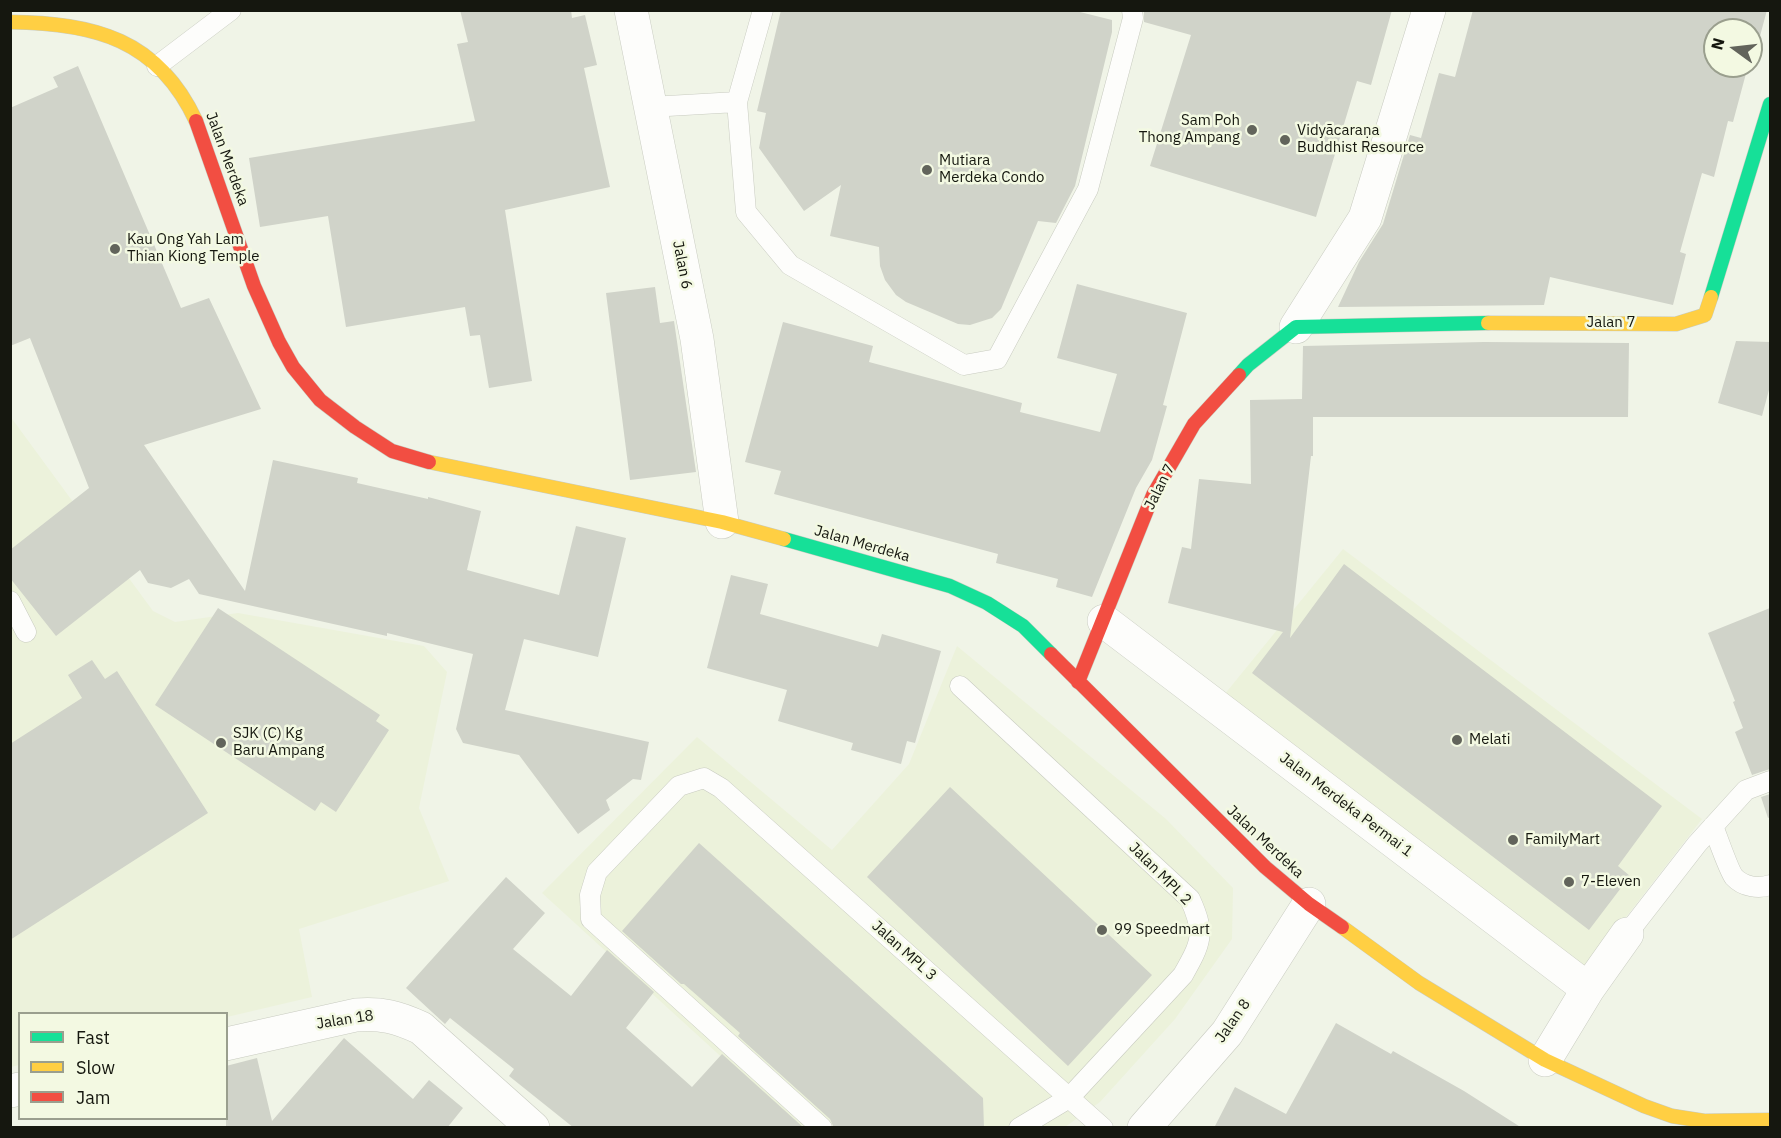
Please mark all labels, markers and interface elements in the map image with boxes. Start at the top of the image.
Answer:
north arrow [1703,18,1763,78]
text: N [1706,36,1729,52]
street label: Jalan Merdeka [202,110,252,208]
place label: Sam Poh Thong Ampang [1139,112,1240,147]
place label: Vidyācaraṇa Buddhist Resource [1297,122,1424,157]
marker: Sam Poh Thong Ampang [1245,123,1259,137]
marker: Vidyācaraṇa Buddhist Resource [1278,133,1292,147]
place label: Mutiara Merdeka Condo [939,152,1044,187]
marker: Mutiara Merdeka Condo [920,163,934,177]
place label: Kau Ong Yah Lam Thian Kiong Temple [127,231,260,266]
street label: Jalan 6 [669,239,695,291]
marker: Kau Ong Yah Lam Thian Kiong Temple [108,242,122,256]
street label: Jalan 7 [1587,314,1635,332]
street label: Jalan 7 [1141,461,1179,513]
street label: Jalan Merdeka [812,522,912,566]
place label: SJK (C) Kg Baru Ampang [233,725,324,760]
place label: Melati [1469,731,1511,749]
marker: Melati [1450,733,1464,747]
marker: SJK (C) Kg Baru Ampang [214,736,228,750]
street label: Jalan Merdeka Permai 1 [1276,749,1416,861]
street label: Jalan Merdeka [1223,802,1307,882]
place label: FamilyMart [1525,831,1600,849]
marker: FamilyMart [1506,833,1520,847]
street label: Jalan MPL 2 [1125,839,1195,909]
place label: 7-Eleven [1581,873,1641,891]
marker: 7-Eleven [1562,875,1576,889]
street label: Jalan MPL 3 [868,917,940,985]
place label: 99 Speedmart [1114,921,1210,939]
marker: 99 Speedmart [1095,923,1109,937]
street label: Jalan 8 [1212,996,1254,1046]
street label: Jalan 18 [315,1007,375,1033]
legend [18,1012,228,1120]
text: Fast [76,1026,110,1049]
text: Slow [76,1056,115,1079]
text: Jam [76,1086,111,1109]

